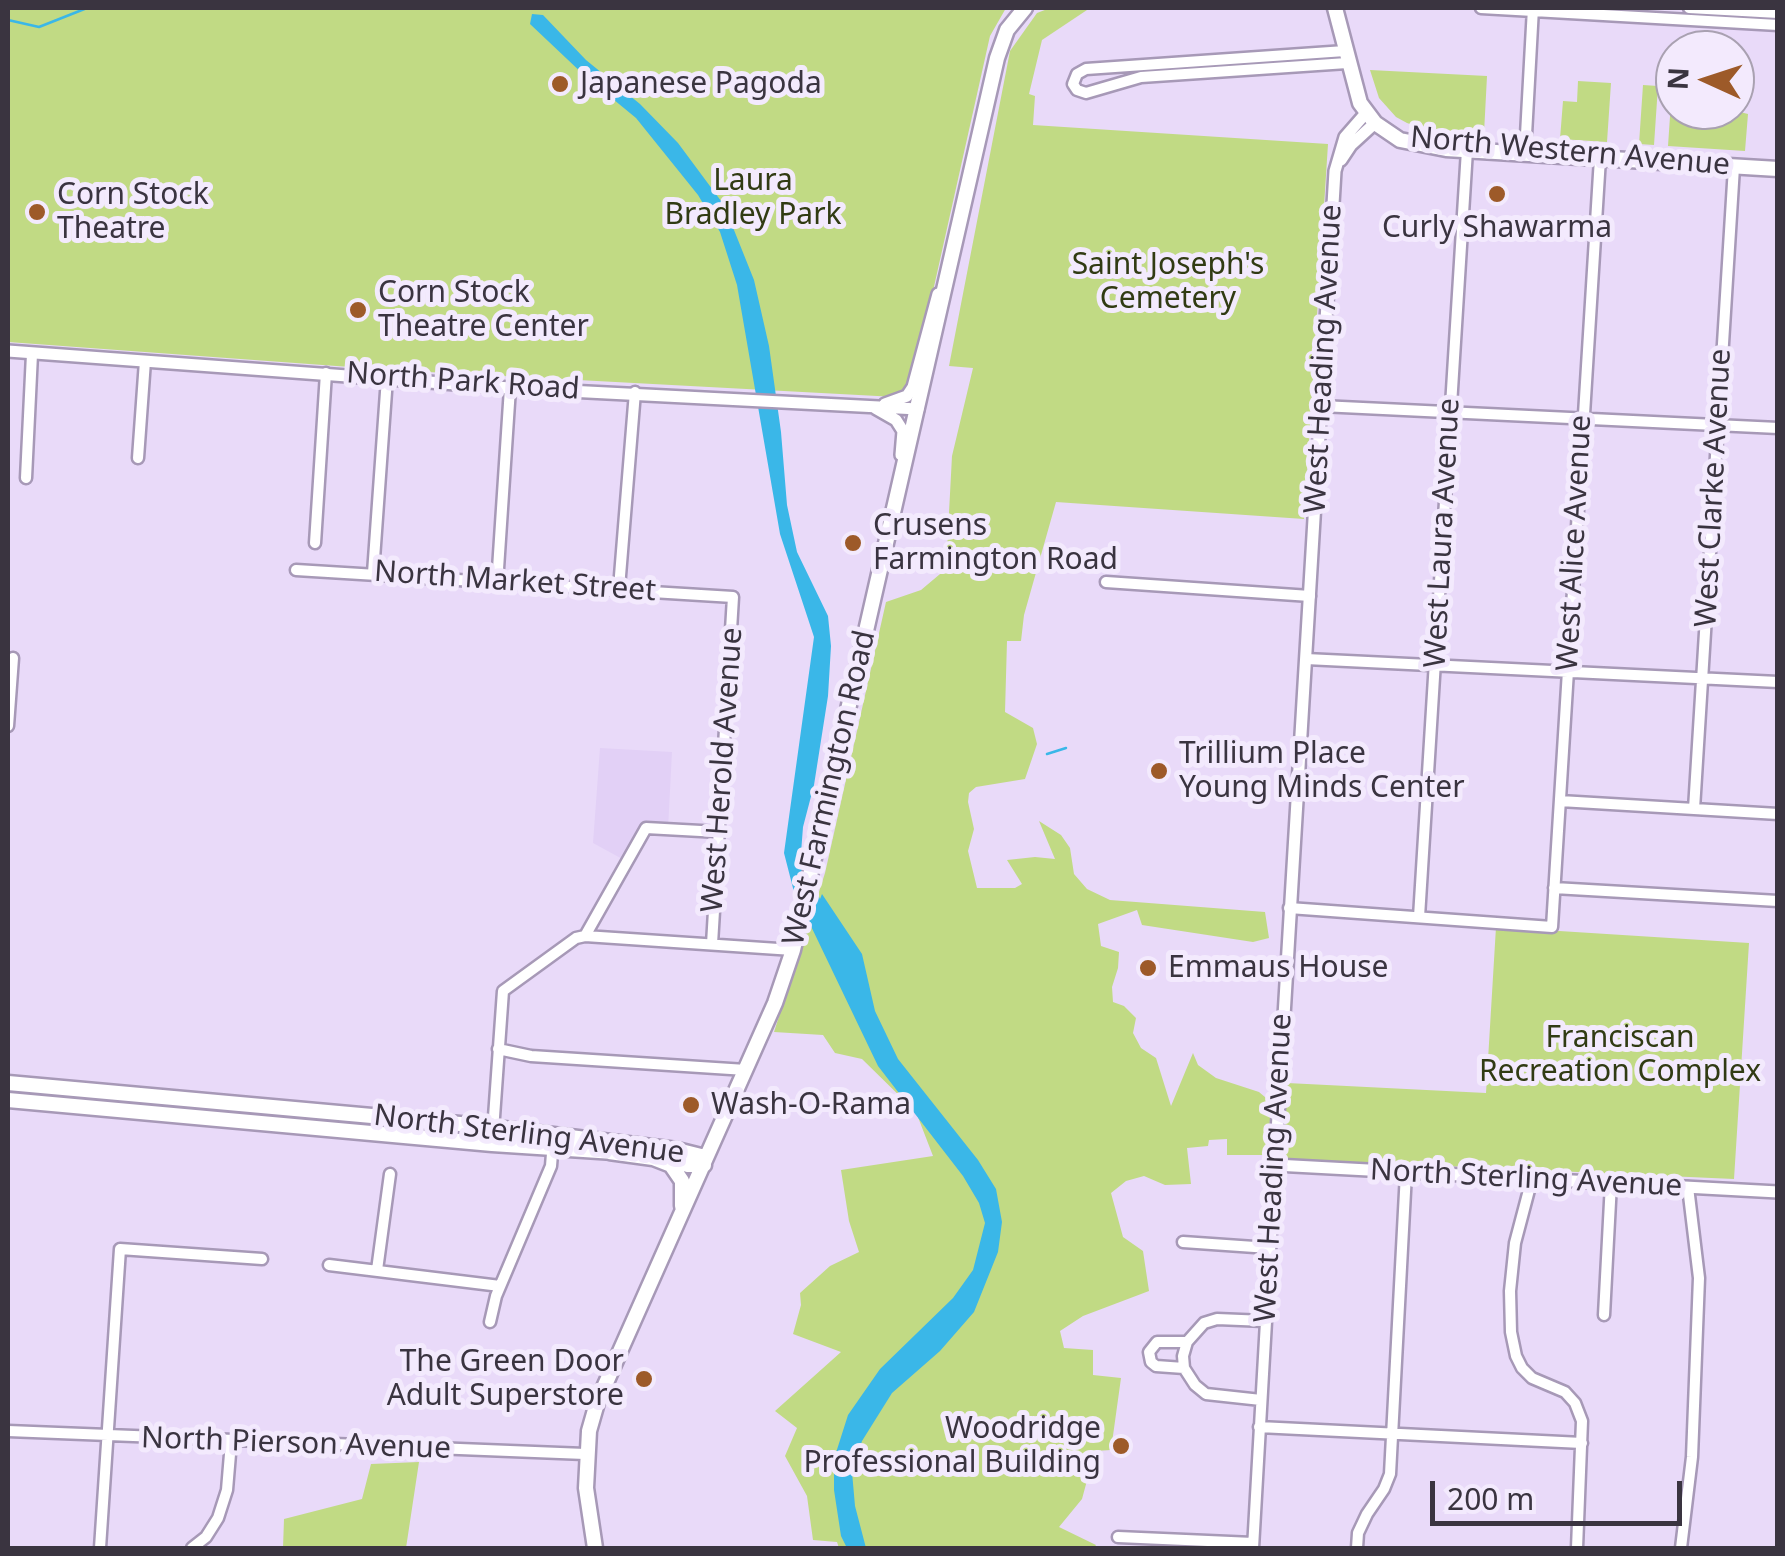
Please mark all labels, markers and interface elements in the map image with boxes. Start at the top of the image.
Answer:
north arrow [1655,30,1755,130]
place label: Japanese Pagoda [580,66,822,102]
text: N [1657,66,1697,91]
marker: Japanese Pagoda [549,73,571,95]
street label: North Western Avenue [1409,120,1731,184]
park label: Laura Bradley Park [664,163,842,234]
place label: Corn Stock Theatre [57,177,209,248]
marker: Curly Shawarma [1486,183,1508,205]
marker: Corn Stock Theatre [26,201,48,223]
street label: West Heading Avenue [1298,204,1350,514]
place label: Curly Shawarma [1382,210,1612,246]
park label: Saint Joseph's Cemetery [1072,247,1264,318]
place label: Corn Stock Theatre Center [378,275,589,346]
marker: Corn Stock Theatre Center [347,299,369,321]
street label: West Clarke Avenue [1689,348,1739,628]
street label: North Park Road [345,356,581,408]
street label: West Laura Avenue [1418,397,1468,669]
street label: West Alice Avenue [1550,414,1600,672]
place label: Crusens Farmington Road [873,508,1118,578]
marker: Crusens Farmington Road [842,532,864,554]
street label: North Market Street [373,554,657,610]
street label: West Herold Avenue [695,626,751,914]
street label: West Farmington Road [776,627,884,949]
place label: Trillium Place Young Minds Center [1179,736,1465,806]
marker: Trillium Place Young Minds Center [1148,760,1170,782]
place label: Emmaus House [1168,950,1389,986]
marker: Emmaus House [1137,957,1159,979]
street label: West Heading Avenue [1248,1013,1300,1323]
park label: Franciscan Recreation Complex [1479,1020,1761,1090]
place label: Wash-O-Rama [711,1087,911,1123]
marker: Wash-O-Rama [680,1094,702,1116]
street label: North Sterling Avenue [372,1098,686,1172]
street label: North Sterling Avenue [1369,1153,1683,1205]
place label: The Green Door Adult Superstore [387,1344,624,1414]
marker: The Green Door Adult Superstore [633,1368,655,1390]
place label: Woodridge Professional Building [803,1411,1101,1482]
street label: North Pierson Avenue [141,1421,451,1467]
marker: Woodridge Professional Building [1110,1435,1132,1457]
scale bar [1435,1461,1688,1523]
text: 200 m [1447,1478,1534,1519]

